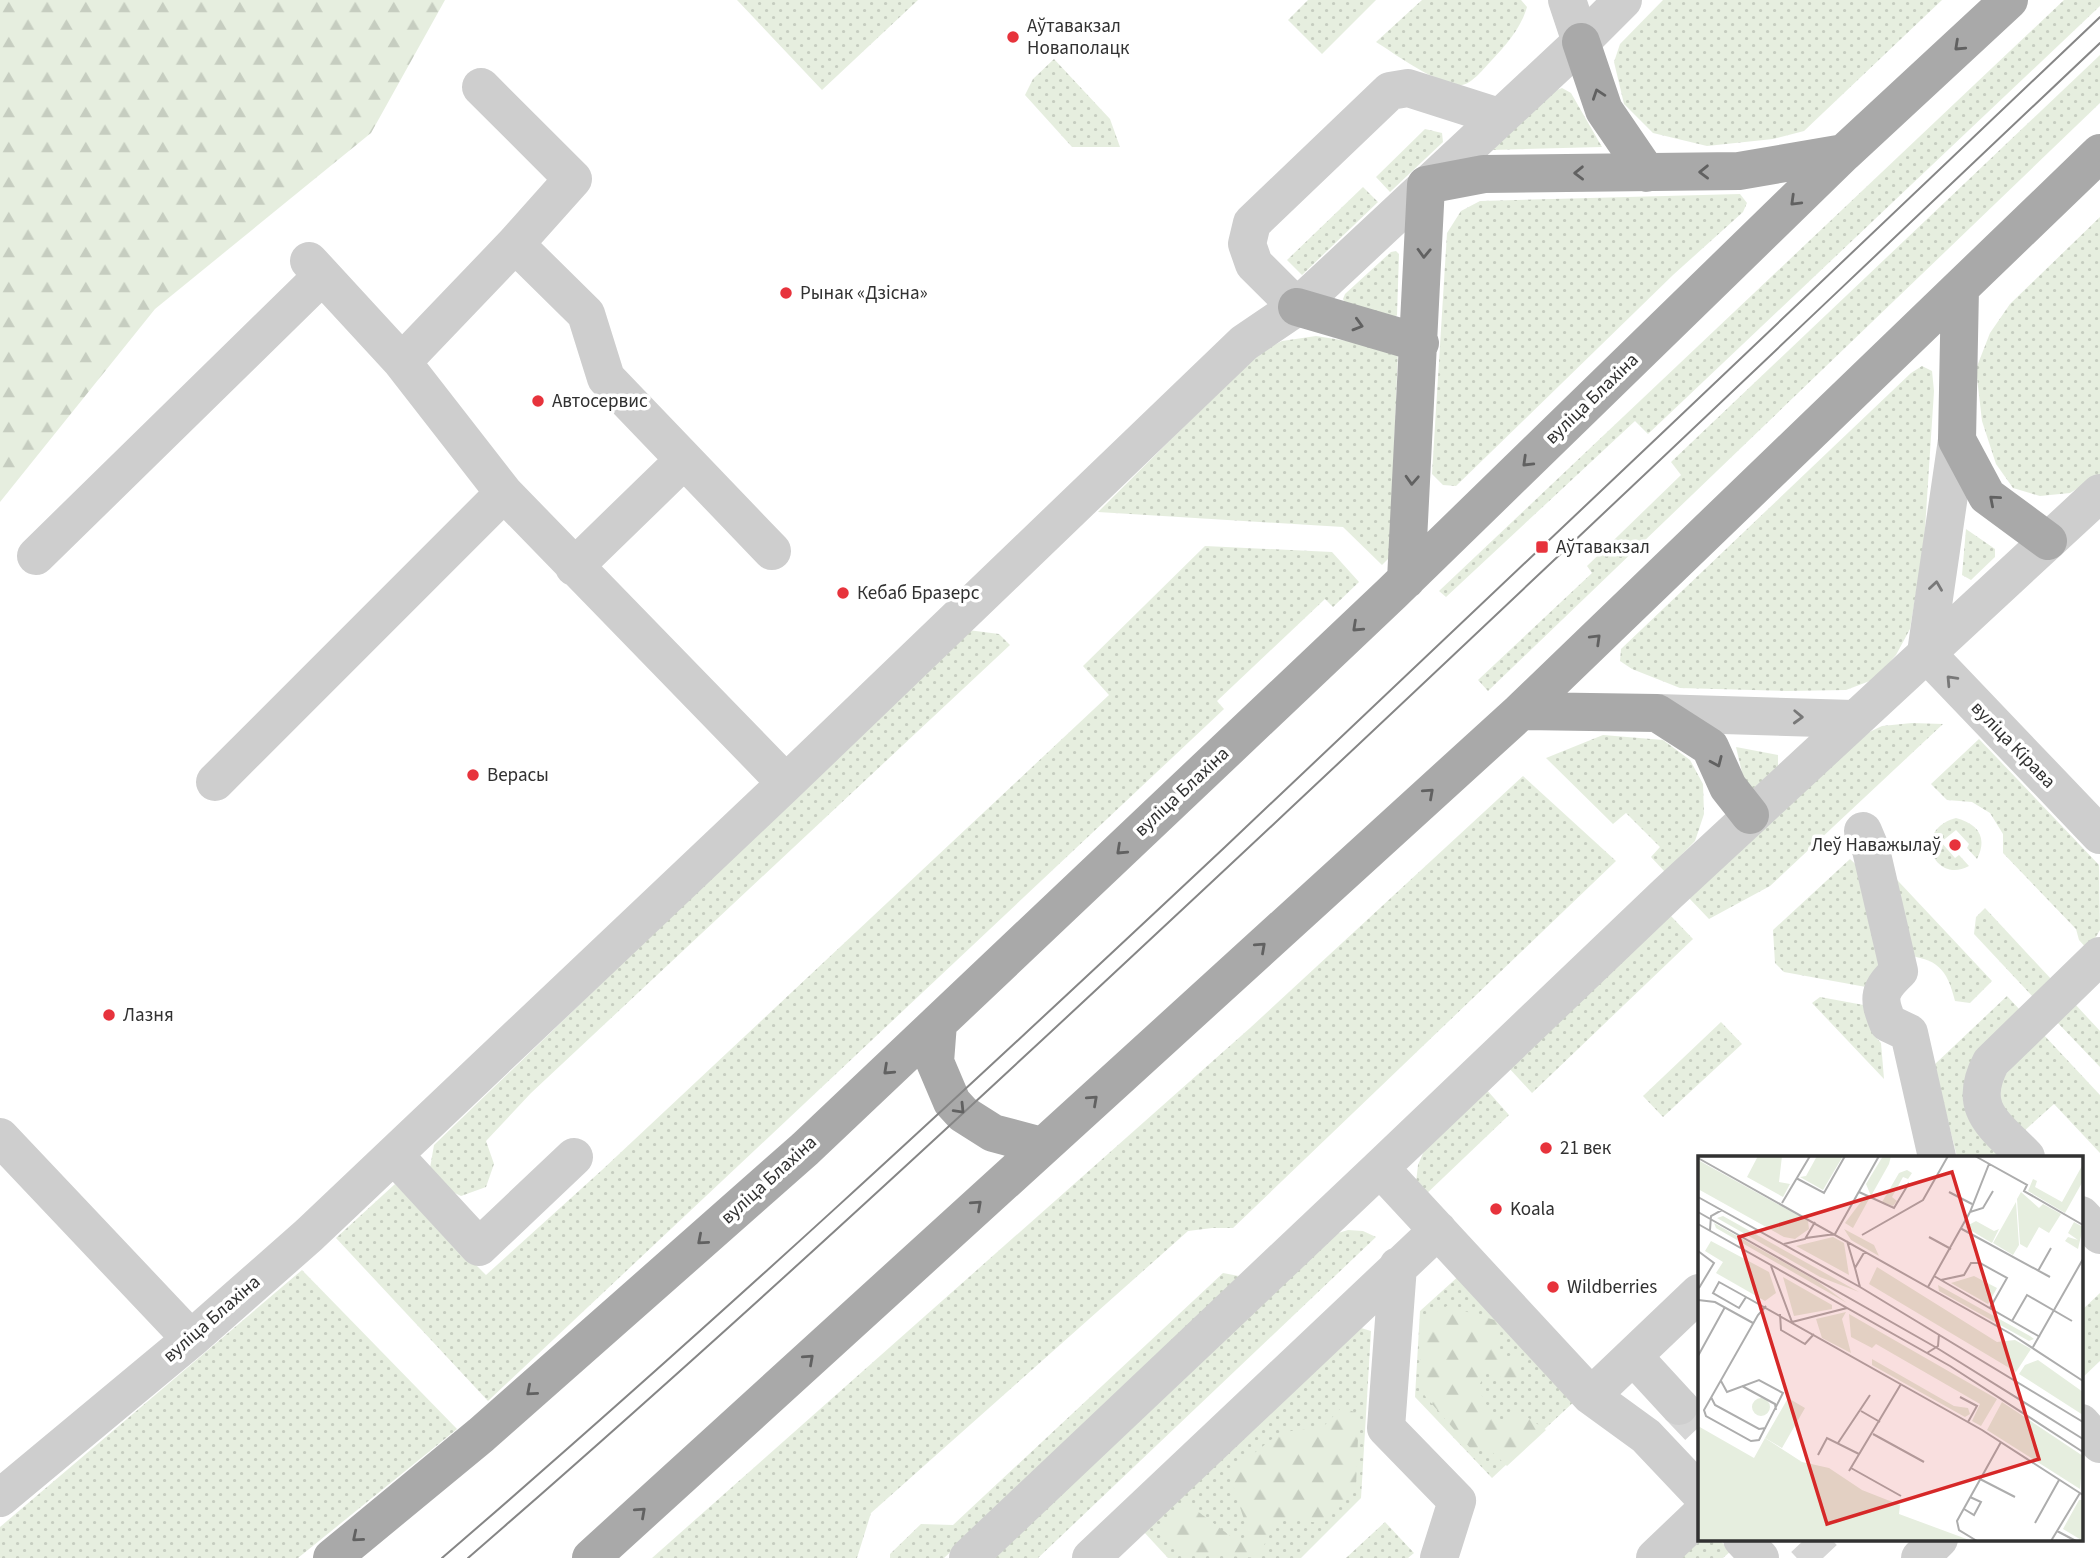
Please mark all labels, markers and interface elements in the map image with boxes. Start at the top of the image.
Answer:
place label: Аўтавакзал Новаполацк [1027,13,1130,62]
marker: Аўтавакзал Новаполацк [1005,29,1021,45]
one-way arrow [1954,38,1967,51]
one-way arrow [1592,89,1607,101]
one-way arrow [1698,164,1709,179]
one-way arrow [1573,165,1584,181]
one-way arrow [1790,192,1803,205]
one-way arrow [1416,248,1431,259]
place label: Рынак «Дзісна» [800,280,928,307]
marker: Рынак «Дзісна» [778,285,794,301]
one-way arrow [1352,317,1364,332]
street label: вуліца Блахіна [1539,347,1645,451]
place label: Автосервис [552,388,648,415]
marker: Автосервис [530,393,546,409]
one-way arrow [1522,454,1535,467]
one-way arrow [1405,475,1420,486]
one-way arrow [1989,496,2002,508]
place label: Аўтавакзал [1556,534,1650,561]
marker: Аўтавакзал [1534,539,1550,555]
place label: Кебаб Бразерс [857,580,980,607]
one-way arrow [1928,580,1943,592]
marker: Кебаб Бразерс [835,585,851,601]
one-way arrow [1352,618,1365,631]
one-way arrow [1588,634,1601,647]
one-way arrow [1947,675,1959,688]
street label: вуліца Кірава [1964,695,2062,795]
one-way arrow [1793,710,1804,725]
street label: вуліца Блахіна [1128,741,1236,843]
one-way arrow [1709,755,1723,767]
place label: Верасы [487,762,549,789]
marker: Верасы [465,767,481,783]
one-way arrow [1421,789,1434,802]
place label: Леў Наважылаў [1811,832,1941,859]
marker: Леў Наважылаў [1947,837,1963,853]
one-way arrow [1116,842,1129,855]
one-way arrow [1253,942,1266,955]
place label: Лазня [123,1002,174,1029]
marker: Лазня [101,1007,117,1023]
one-way arrow [883,1062,896,1075]
one-way arrow [1085,1095,1098,1108]
one-way arrow [952,1101,964,1114]
street label: вуліца Блахіна [715,1129,823,1231]
place label: 21 век [1560,1135,1612,1162]
marker: 21 век [1538,1140,1554,1156]
inset map [1698,1156,2082,1540]
place label: Koala [1510,1196,1555,1223]
one-way arrow [969,1201,982,1213]
marker: Koala [1488,1201,1504,1217]
one-way arrow [697,1232,710,1244]
street label: вуліца Блахіна [157,1269,267,1369]
place label: Wildberries [1567,1274,1657,1301]
marker: Wildberries [1545,1279,1561,1295]
one-way arrow [801,1354,814,1367]
one-way arrow [527,1383,540,1395]
one-way arrow [633,1508,646,1520]
one-way arrow [353,1529,366,1541]

